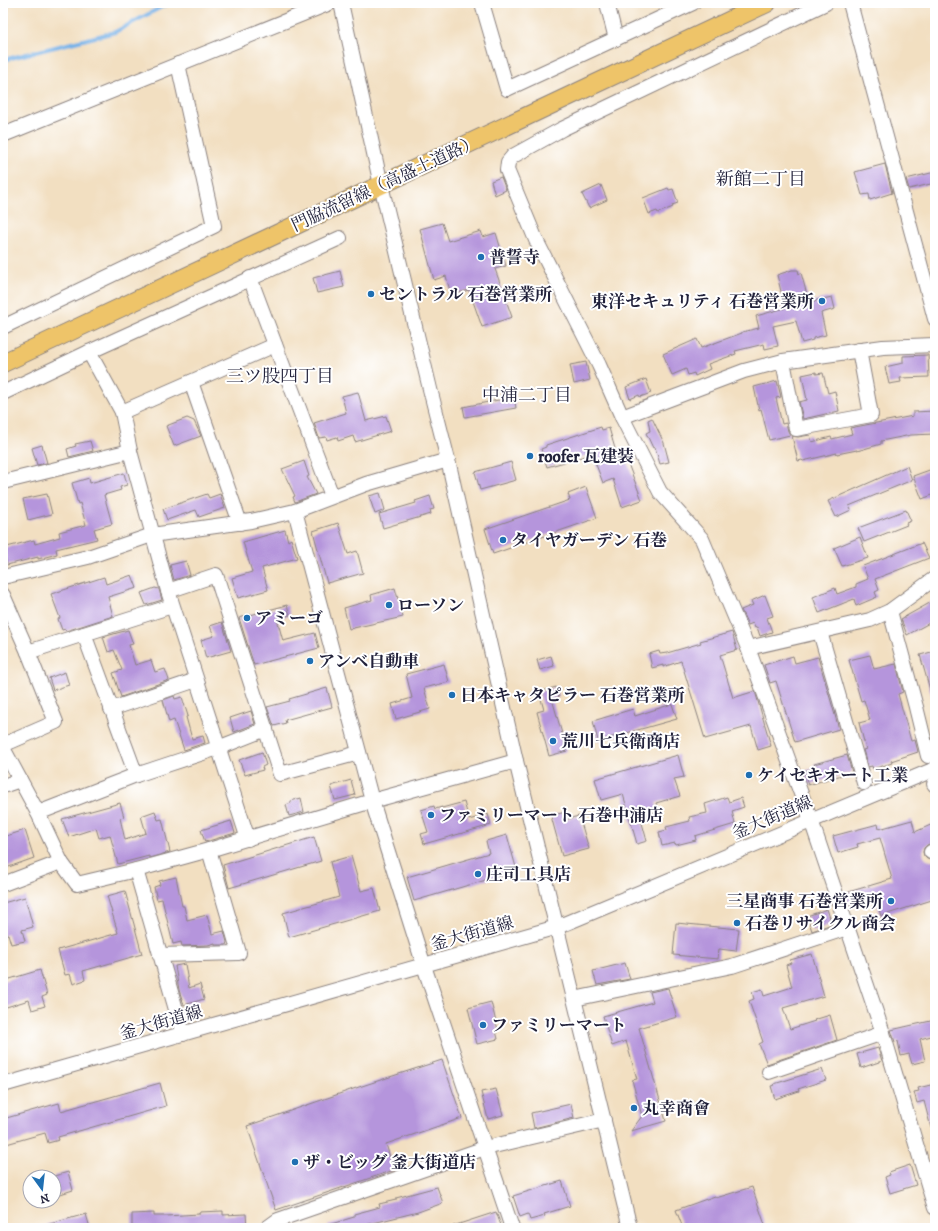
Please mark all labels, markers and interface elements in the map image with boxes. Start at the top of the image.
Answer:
street label: 門脇流留線（高盛土道路） [288,131,483,237]
district label: 新館二丁目 [716,169,806,191]
place label: 普誓寺 [489,247,540,269]
marker: 普誓寺 [476,252,486,262]
place label: セントラル 石巻営業所 [379,284,552,306]
marker: セントラル 石巻営業所 [366,289,376,299]
place label: 東洋セキュリティ 石巻営業所 [591,291,814,313]
marker: 東洋セキュリティ 石巻営業所 [817,296,827,306]
district label: 三ツ股四丁目 [226,366,334,388]
district label: 中浦二丁目 [482,385,572,407]
place label: roofer 瓦建装 [538,446,634,468]
marker: roofer 瓦建装 [525,451,535,461]
place label: タイヤガーデン 石巻 [511,530,667,552]
marker: タイヤガーデン 石巻 [498,535,508,545]
place label: ローソン [397,595,464,617]
marker: ローソン [384,600,394,610]
place label: アミーゴ [255,608,323,630]
marker: アミーゴ [242,613,252,623]
place label: アンベ自動車 [318,651,419,673]
marker: アンベ自動車 [305,656,315,666]
place label: 日本キャタピラー 石巻営業所 [460,685,685,707]
marker: 日本キャタピラー 石巻営業所 [447,690,457,700]
place label: 荒川七兵衛商店 [561,731,680,753]
marker: 荒川七兵衛商店 [548,736,558,746]
place label: ケイセキオート工業 [757,765,908,787]
marker: ケイセキオート工業 [744,770,754,780]
street label: 釜大街道線 [729,791,816,845]
place label: ファミリーマート 石巻中浦店 [439,805,663,827]
marker: ファミリーマート 石巻中浦店 [426,810,436,820]
place label: 庄司工具店 [486,864,571,886]
marker: 庄司工具店 [473,869,483,879]
place label: 三星商事 石巻営業所 [726,891,883,913]
marker: 三星商事 石巻営業所 [886,896,896,906]
street label: 釜大街道線 [428,912,516,956]
place label: 石巻リサイクル商会 [745,913,896,935]
marker: 石巻リサイクル商会 [732,918,742,928]
street label: 釜大街道線 [117,1001,205,1045]
place label: ファミリーマート [491,1015,627,1037]
marker: ファミリーマート [478,1020,488,1030]
place label: 丸幸商會 [642,1098,710,1120]
marker: 丸幸商會 [629,1103,639,1113]
place label: ザ・ビッグ 釜大街道店 [303,1152,476,1174]
marker: ザ・ビッグ 釜大街道店 [290,1157,300,1167]
north arrow [22,1169,62,1209]
text: N [38,1190,51,1206]

